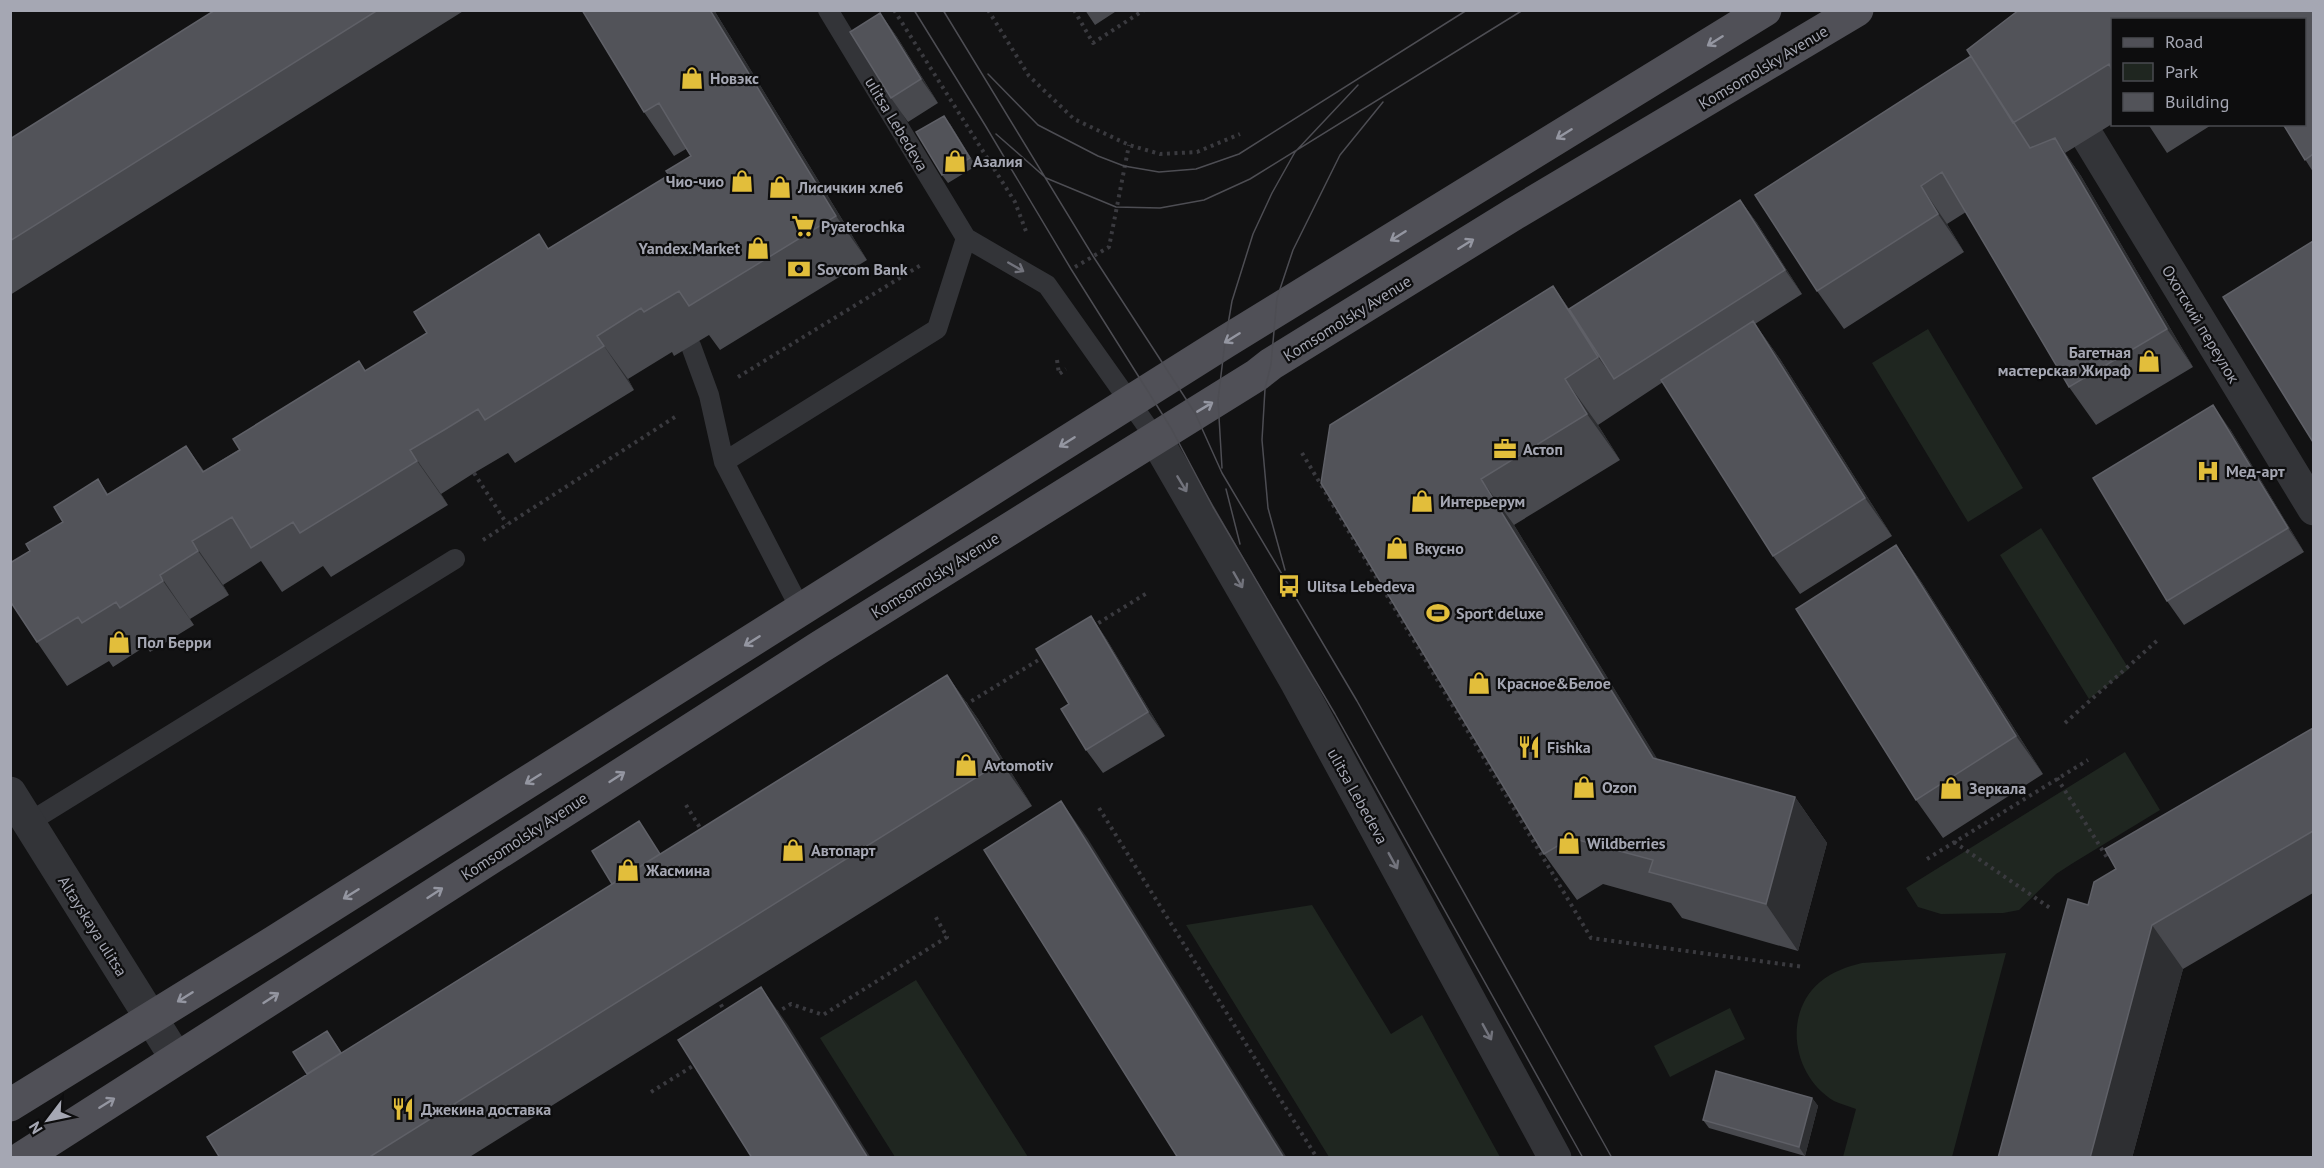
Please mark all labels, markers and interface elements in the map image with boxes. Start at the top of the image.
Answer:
legend [2111,18,2306,126]
street label: Komsomolsky Avenue [1695,21,1831,113]
text: Road [2165,30,2203,53]
one-way arrow [1707,36,1724,48]
text: Park [2165,60,2198,83]
shop icon: Новэкс [679,65,705,91]
place label: Новэкс [710,68,759,88]
street label: ulitsa Lebedeva [861,73,933,175]
text: Building [2165,90,2229,113]
one-way arrow [1556,128,1573,140]
shop icon: Азалия [942,148,968,174]
place label: Азалия [973,151,1023,171]
shop icon: Чио-чио [729,168,755,194]
place label: Чио-чио [666,171,724,191]
shop icon: Лисичкин хлеб [767,174,793,200]
place label: Лисичкин хлеб [797,177,904,197]
supermarket icon: Pyaterochka [790,213,816,239]
place label: Pyaterochka [821,216,905,236]
one-way arrow [1390,230,1407,242]
shop icon: Yandex.Market [745,235,771,261]
one-way arrow [1457,237,1474,249]
place label: Yandex.Market [638,238,740,258]
bank icon: Sovcom Bank [786,256,812,282]
place label: Sovcom Bank [817,259,908,279]
street label: Охотский переулок [2158,261,2244,387]
one-way arrow [1007,262,1025,273]
street label: Komsomolsky Avenue [1279,271,1415,365]
one-way arrow [1224,333,1241,345]
place label: Багетная мастерская Жираф [1998,342,2131,380]
shop icon: Багетная мастерская Жираф [2136,348,2162,374]
one-way arrow [1196,401,1213,413]
one-way arrow [1059,436,1076,448]
office icon: Астоп [1492,436,1518,462]
place label: Астоп [1523,439,1563,459]
hospital icon: Мед-арт [2195,458,2221,484]
place label: Мед-арт [2226,461,2285,481]
one-way arrow [1177,475,1189,492]
shop icon: Интерьерум [1409,488,1435,514]
place label: Интерьерум [1440,491,1525,511]
street label: Komsomolsky Avenue [867,528,1003,622]
shop icon: Вкусно [1384,535,1410,561]
place label: Вкусно [1415,538,1464,558]
one-way arrow [1232,571,1244,588]
bus stop icon: Ulitsa Lebedeva [1276,573,1302,599]
place label: Ulitsa Lebedeva [1307,576,1415,596]
sports icon: Sport deluxe [1425,600,1451,626]
place label: Sport deluxe [1456,603,1544,623]
shop icon: Пол Берри [106,629,132,655]
place label: Пол Берри [137,632,211,652]
one-way arrow [744,635,760,647]
shop icon: Красное&Белое [1466,670,1492,696]
place label: Красное&Белое [1497,673,1611,693]
restaurant icon: Fishka [1516,734,1542,760]
place label: Fishka [1547,737,1591,757]
street label: ulitsa Lebedeva [1324,745,1392,847]
shop icon: Avtomotiv [953,752,979,778]
place label: Avtomotiv [984,755,1054,775]
one-way arrow [608,770,625,782]
one-way arrow [525,773,542,785]
shop icon: Ozon [1571,774,1597,800]
shop icon: Зеркала [1938,775,1964,801]
place label: Ozon [1602,777,1637,797]
place label: Зеркала [1969,778,2026,798]
street label: Komsomolsky Avenue [457,788,591,884]
shop icon: Wildberries [1556,830,1582,856]
place label: Wildberries [1587,833,1666,853]
shop icon: Автопарт [780,837,806,863]
place label: Автопарт [811,840,876,860]
one-way arrow [1388,851,1399,869]
shop icon: Жасмина [615,857,641,883]
place label: Жасмина [645,860,710,880]
street label: Altayskaya ulitsa [54,872,132,980]
one-way arrow [426,886,443,898]
one-way arrow [342,887,359,900]
one-way arrow [177,991,194,1003]
one-way arrow [262,991,279,1003]
one-way arrow [1481,1023,1493,1040]
north arrow [18,1090,78,1150]
restaurant icon: Джекина доставка [390,1096,416,1122]
one-way arrow [98,1097,115,1109]
place label: Джекина доставка [421,1099,551,1119]
text: N [24,1118,47,1138]

